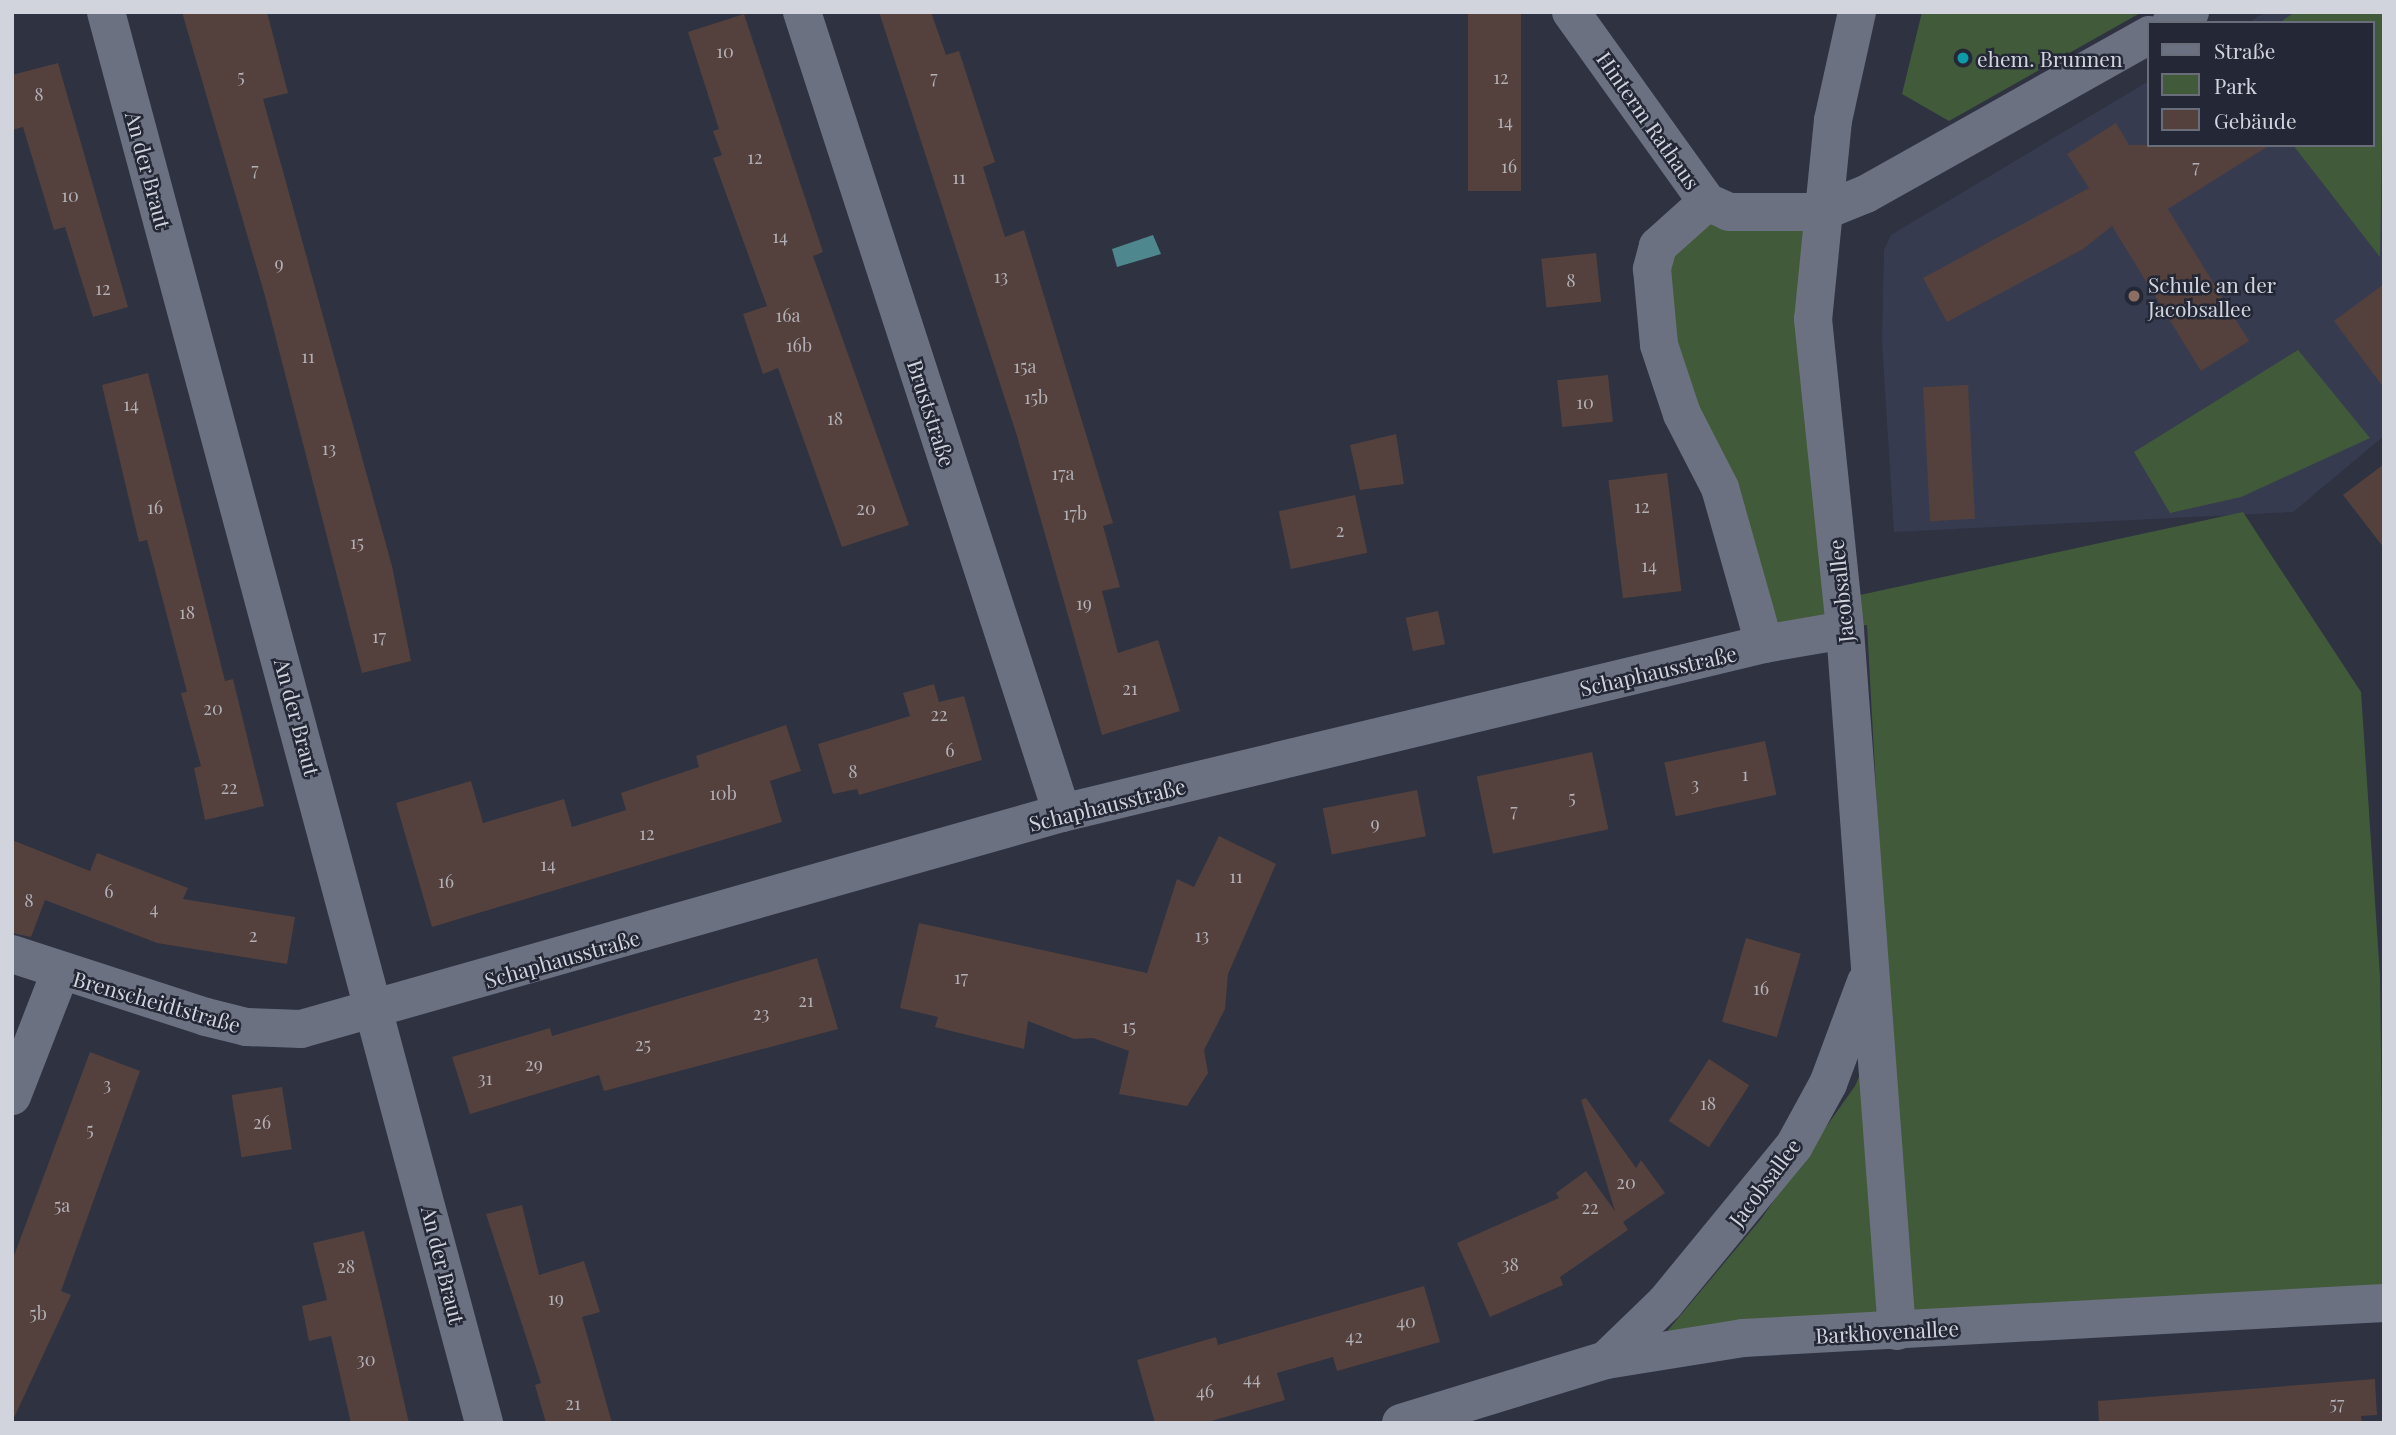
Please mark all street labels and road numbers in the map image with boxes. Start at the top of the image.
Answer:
street label: Hinterm Rathaus [1592,47,1706,193]
street label: An der Braut [121,108,177,232]
street label: Bruststraße [903,356,961,470]
street label: Jacobsallee [1822,538,1858,644]
street label: Schaphausstraße [1577,640,1739,700]
street label: An der Braut [270,655,326,779]
street label: Schaphausstraße [1026,772,1188,836]
street label: Schaphausstraße [481,924,643,992]
street label: Brenscheidtstraße [70,965,244,1037]
street label: Jacobsallee [1723,1133,1805,1231]
street label: An der Braut [417,1203,471,1327]
street label: Barkhovenallee [1815,1315,1959,1347]

